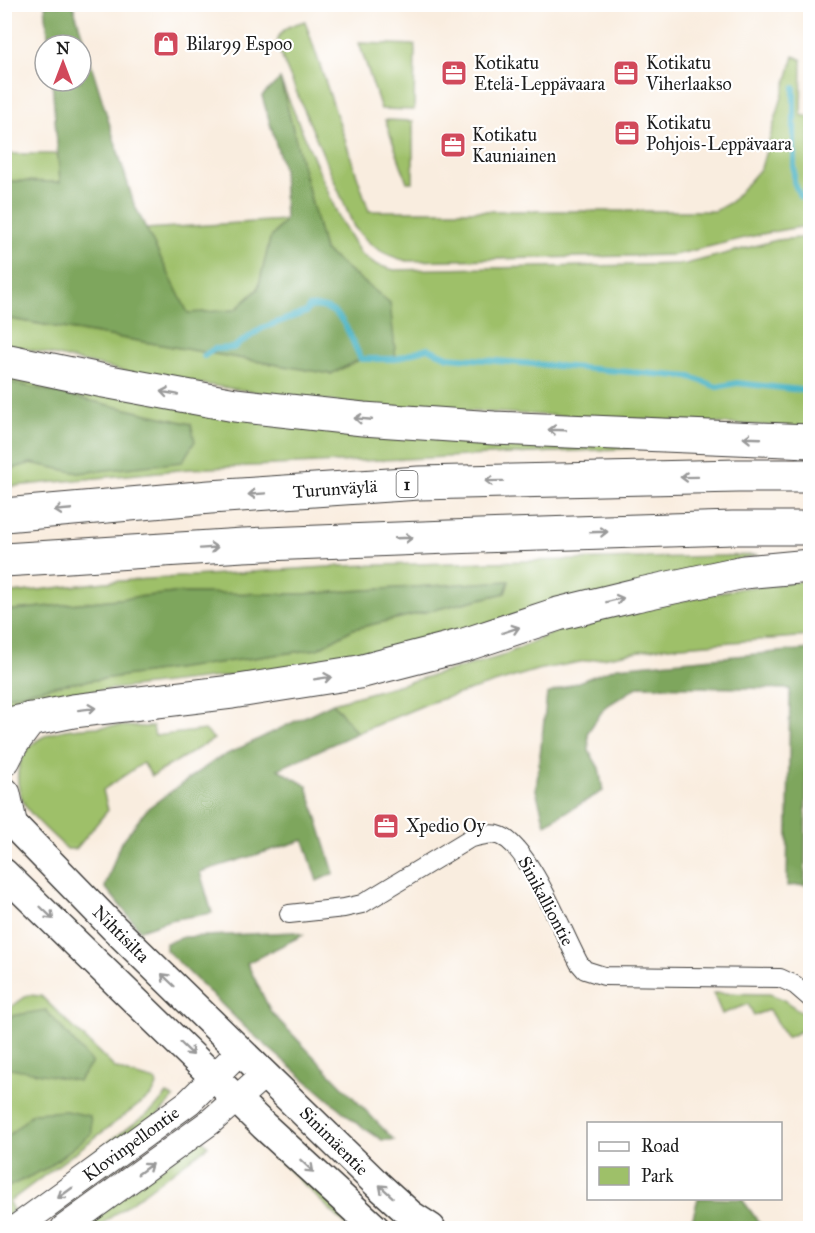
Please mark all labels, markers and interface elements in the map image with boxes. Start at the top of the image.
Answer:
shop icon: Bilar99 Espoo [151,29,181,59]
north arrow [33,33,93,93]
place label: Bilar99 Espoo [186,33,292,55]
text: N [56,39,70,58]
place label: Kotikatu Etelä-Leppävaara [474,52,605,95]
place label: Kotikatu Viherlaakso [645,52,732,95]
office icon: Kotikatu Etelä-Leppävaara [439,58,469,88]
office icon: Kotikatu Viherlaakso [611,58,641,88]
place label: Kotikatu Pohjois-Leppävaara [646,112,792,155]
office icon: Kotikatu Pohjois-Leppävaara [612,118,642,148]
place label: Kotikatu Kauniainen [472,124,556,167]
office icon: Kotikatu Kauniainen [438,130,468,160]
one-way arrow [160,387,180,398]
one-way arrow [353,413,373,424]
one-way arrow [548,425,568,436]
one-way arrow [743,432,763,443]
road number: 1 [396,471,418,497]
one-way arrow [680,471,700,482]
street label: Turunväylä [292,475,378,503]
one-way arrow [485,476,505,487]
one-way arrow [248,489,268,500]
one-way arrow [54,504,74,515]
one-way arrow [588,526,608,538]
one-way arrow [393,533,413,544]
one-way arrow [199,542,219,553]
one-way arrow [605,594,624,606]
one-way arrow [501,623,520,634]
one-way arrow [313,672,333,683]
one-way arrow [77,703,97,714]
office icon: Xpedio Oy [371,811,401,841]
place label: Xpedio Oy [406,815,486,837]
street label: Sinikalliontie [513,853,579,949]
street label: Nihtisilta [88,901,154,967]
one-way arrow [39,906,54,921]
one-way arrow [161,973,176,988]
one-way arrow [179,1041,194,1056]
street label: Klovinpellontie [79,1102,183,1186]
street label: Sinimäentie [295,1102,373,1180]
legend [587,1122,782,1200]
text: Road [641,1135,679,1157]
one-way arrow [300,1158,315,1173]
one-way arrow [137,1163,153,1175]
text: Park [641,1165,674,1187]
one-way arrow [378,1184,393,1198]
one-way arrow [57,1186,73,1199]

